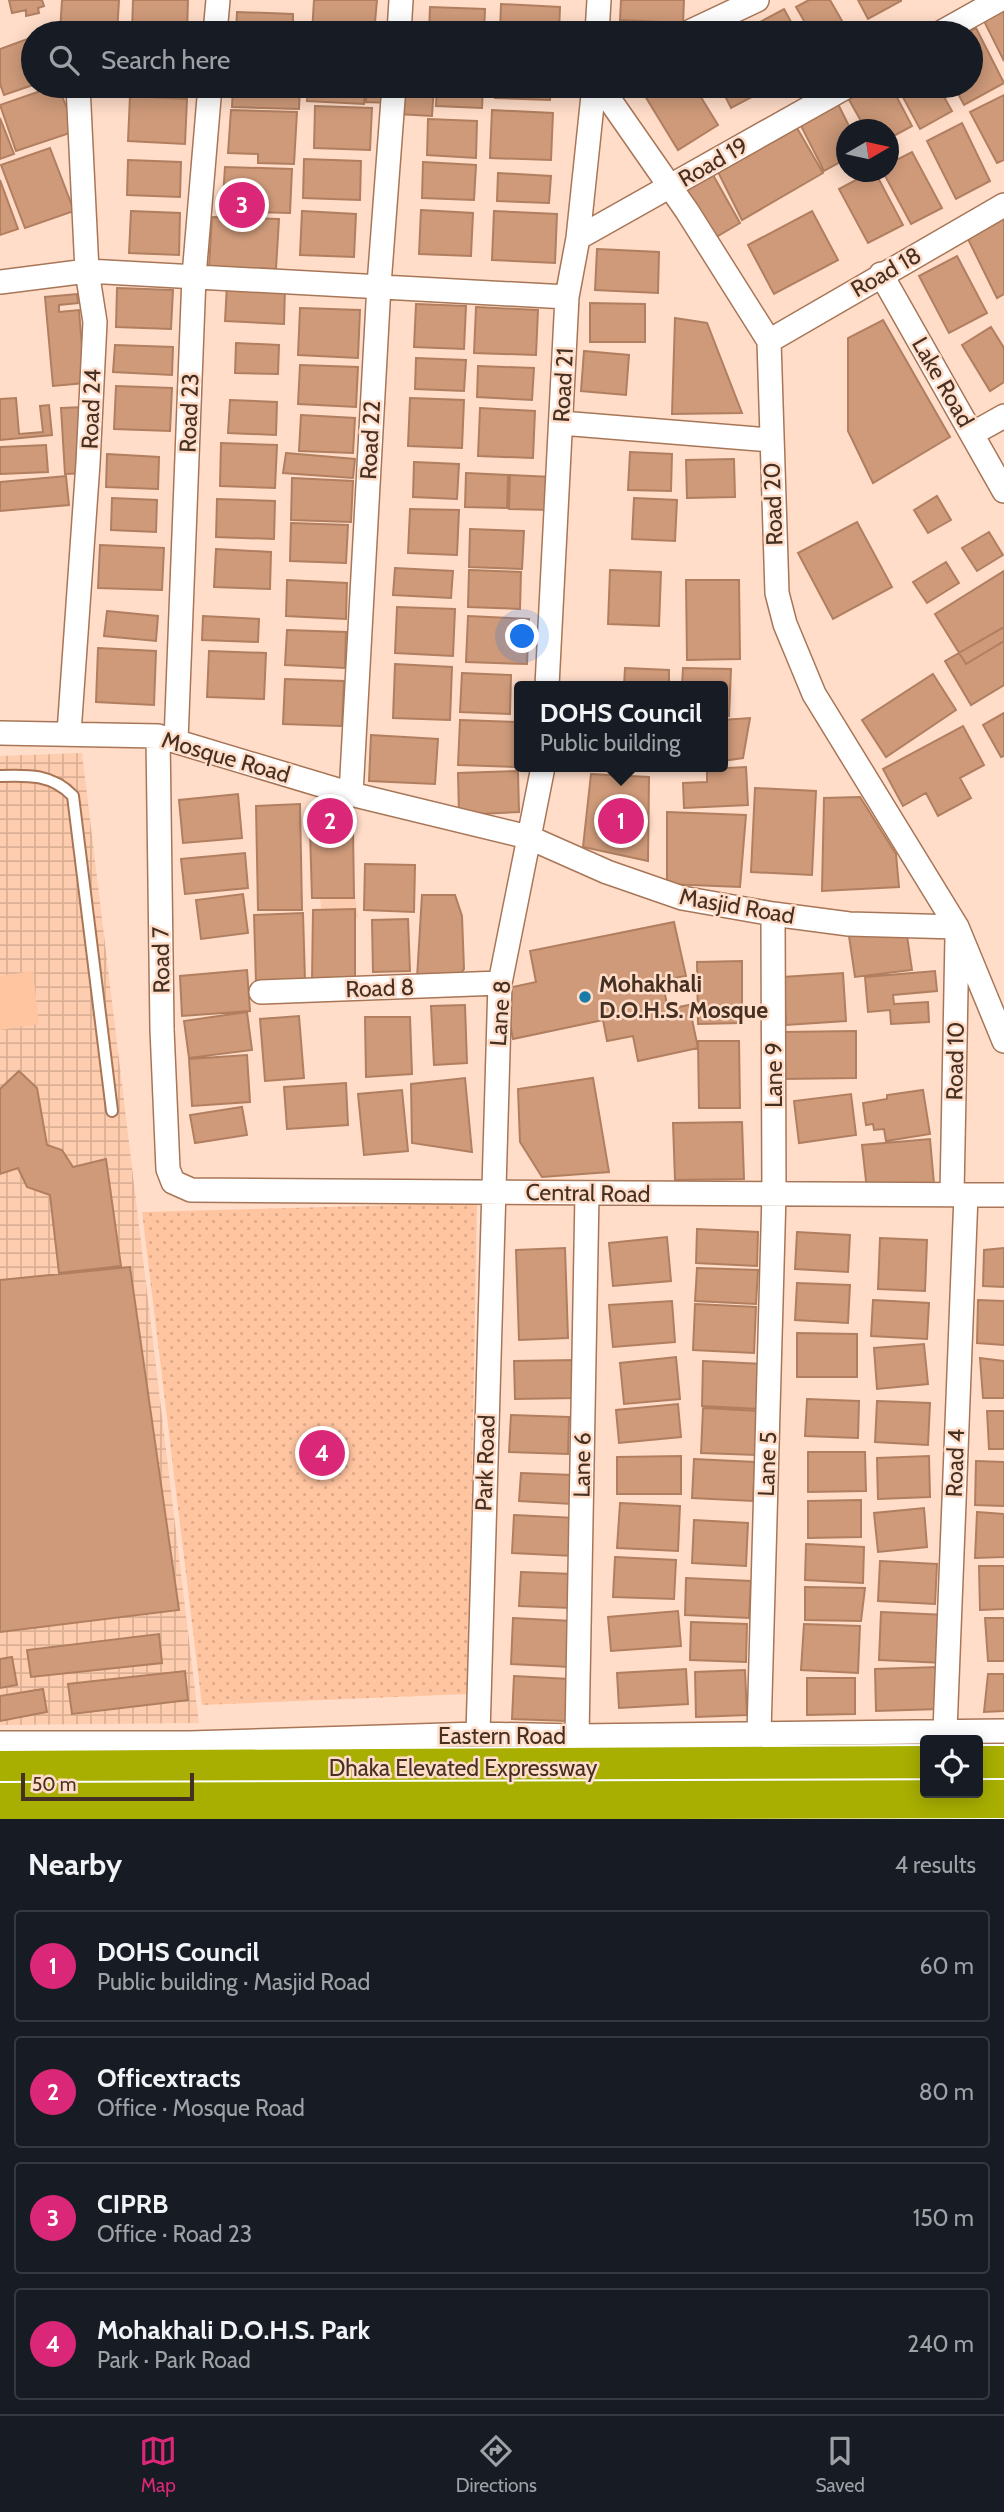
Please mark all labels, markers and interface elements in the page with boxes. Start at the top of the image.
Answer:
search box [21,21,983,98]
icon: search [45,41,83,79]
text: Search here [101,44,230,76]
north arrow [836,119,899,182]
street label: Road 19 [673,131,753,193]
pin: 3 [219,179,265,231]
street label: Road 18 [846,241,926,303]
street label: Lake Road [906,332,980,432]
street label: Road 21 [547,347,579,423]
street label: Road 24 [76,368,106,450]
street label: Road 23 [174,373,204,453]
street label: Road 22 [354,400,386,480]
street label: Road 20 [758,462,788,546]
your location [505,619,539,653]
popup [514,681,728,772]
text: DOHS Council [540,697,702,729]
street label: Mosque Road [159,725,293,789]
text: Public building [540,729,681,757]
pin: 2 [307,795,353,847]
pin: 1 [598,795,644,847]
street label: Masjid Road [677,882,797,930]
street label: Road 7 [146,926,176,994]
place label: Mohakhali D.O.H.S. Mosque [599,970,768,1024]
street label: Road 8 [345,973,415,1003]
street label: Lane 8 [484,979,516,1047]
marker: Mohakhali D.O.H.S. Mosque [577,989,593,1005]
street label: Road 10 [940,1021,970,1101]
street label: Lane 9 [760,1042,788,1108]
street label: Central Road [525,1178,651,1208]
street label: Park Road [469,1414,501,1512]
pin: 4 [299,1427,345,1479]
street label: Road 4 [940,1428,970,1498]
street label: Lane 5 [752,1431,782,1497]
street label: Lane 6 [567,1432,597,1498]
street label: Eastern Road [438,1722,566,1750]
map controls [920,1735,983,1798]
button: locate [920,1735,983,1798]
street label: Dhaka Elevated Expressway [329,1754,598,1782]
scale bar [21,1770,194,1802]
text: 50 m [32,1773,76,1796]
text: Nearby [28,1846,122,1883]
text: 4 results [895,1851,976,1879]
text: DOHS Council [97,1936,259,1968]
text: 1 [49,1952,57,1980]
text: 60 m [920,1952,974,1980]
text: Public building · Masjid Road [97,1968,370,1996]
text: Officextracts [97,2062,241,2094]
text: 2 [47,2078,59,2106]
text: 80 m [919,2078,974,2106]
text: Office · Mosque Road [97,2094,305,2122]
text: CIPRB [97,2188,168,2220]
text: 3 [47,2204,59,2232]
text: 150 m [913,2204,974,2232]
text: Office · Road 23 [97,2220,252,2248]
text: Mohakhali D.O.H.S. Park [97,2314,370,2346]
text: 4 [46,2330,60,2358]
text: 240 m [907,2330,974,2358]
text: Park · Park Road [97,2346,251,2374]
tab: Map [139,2432,177,2497]
tab: Directions [456,2432,537,2497]
tab: Saved [815,2432,865,2497]

